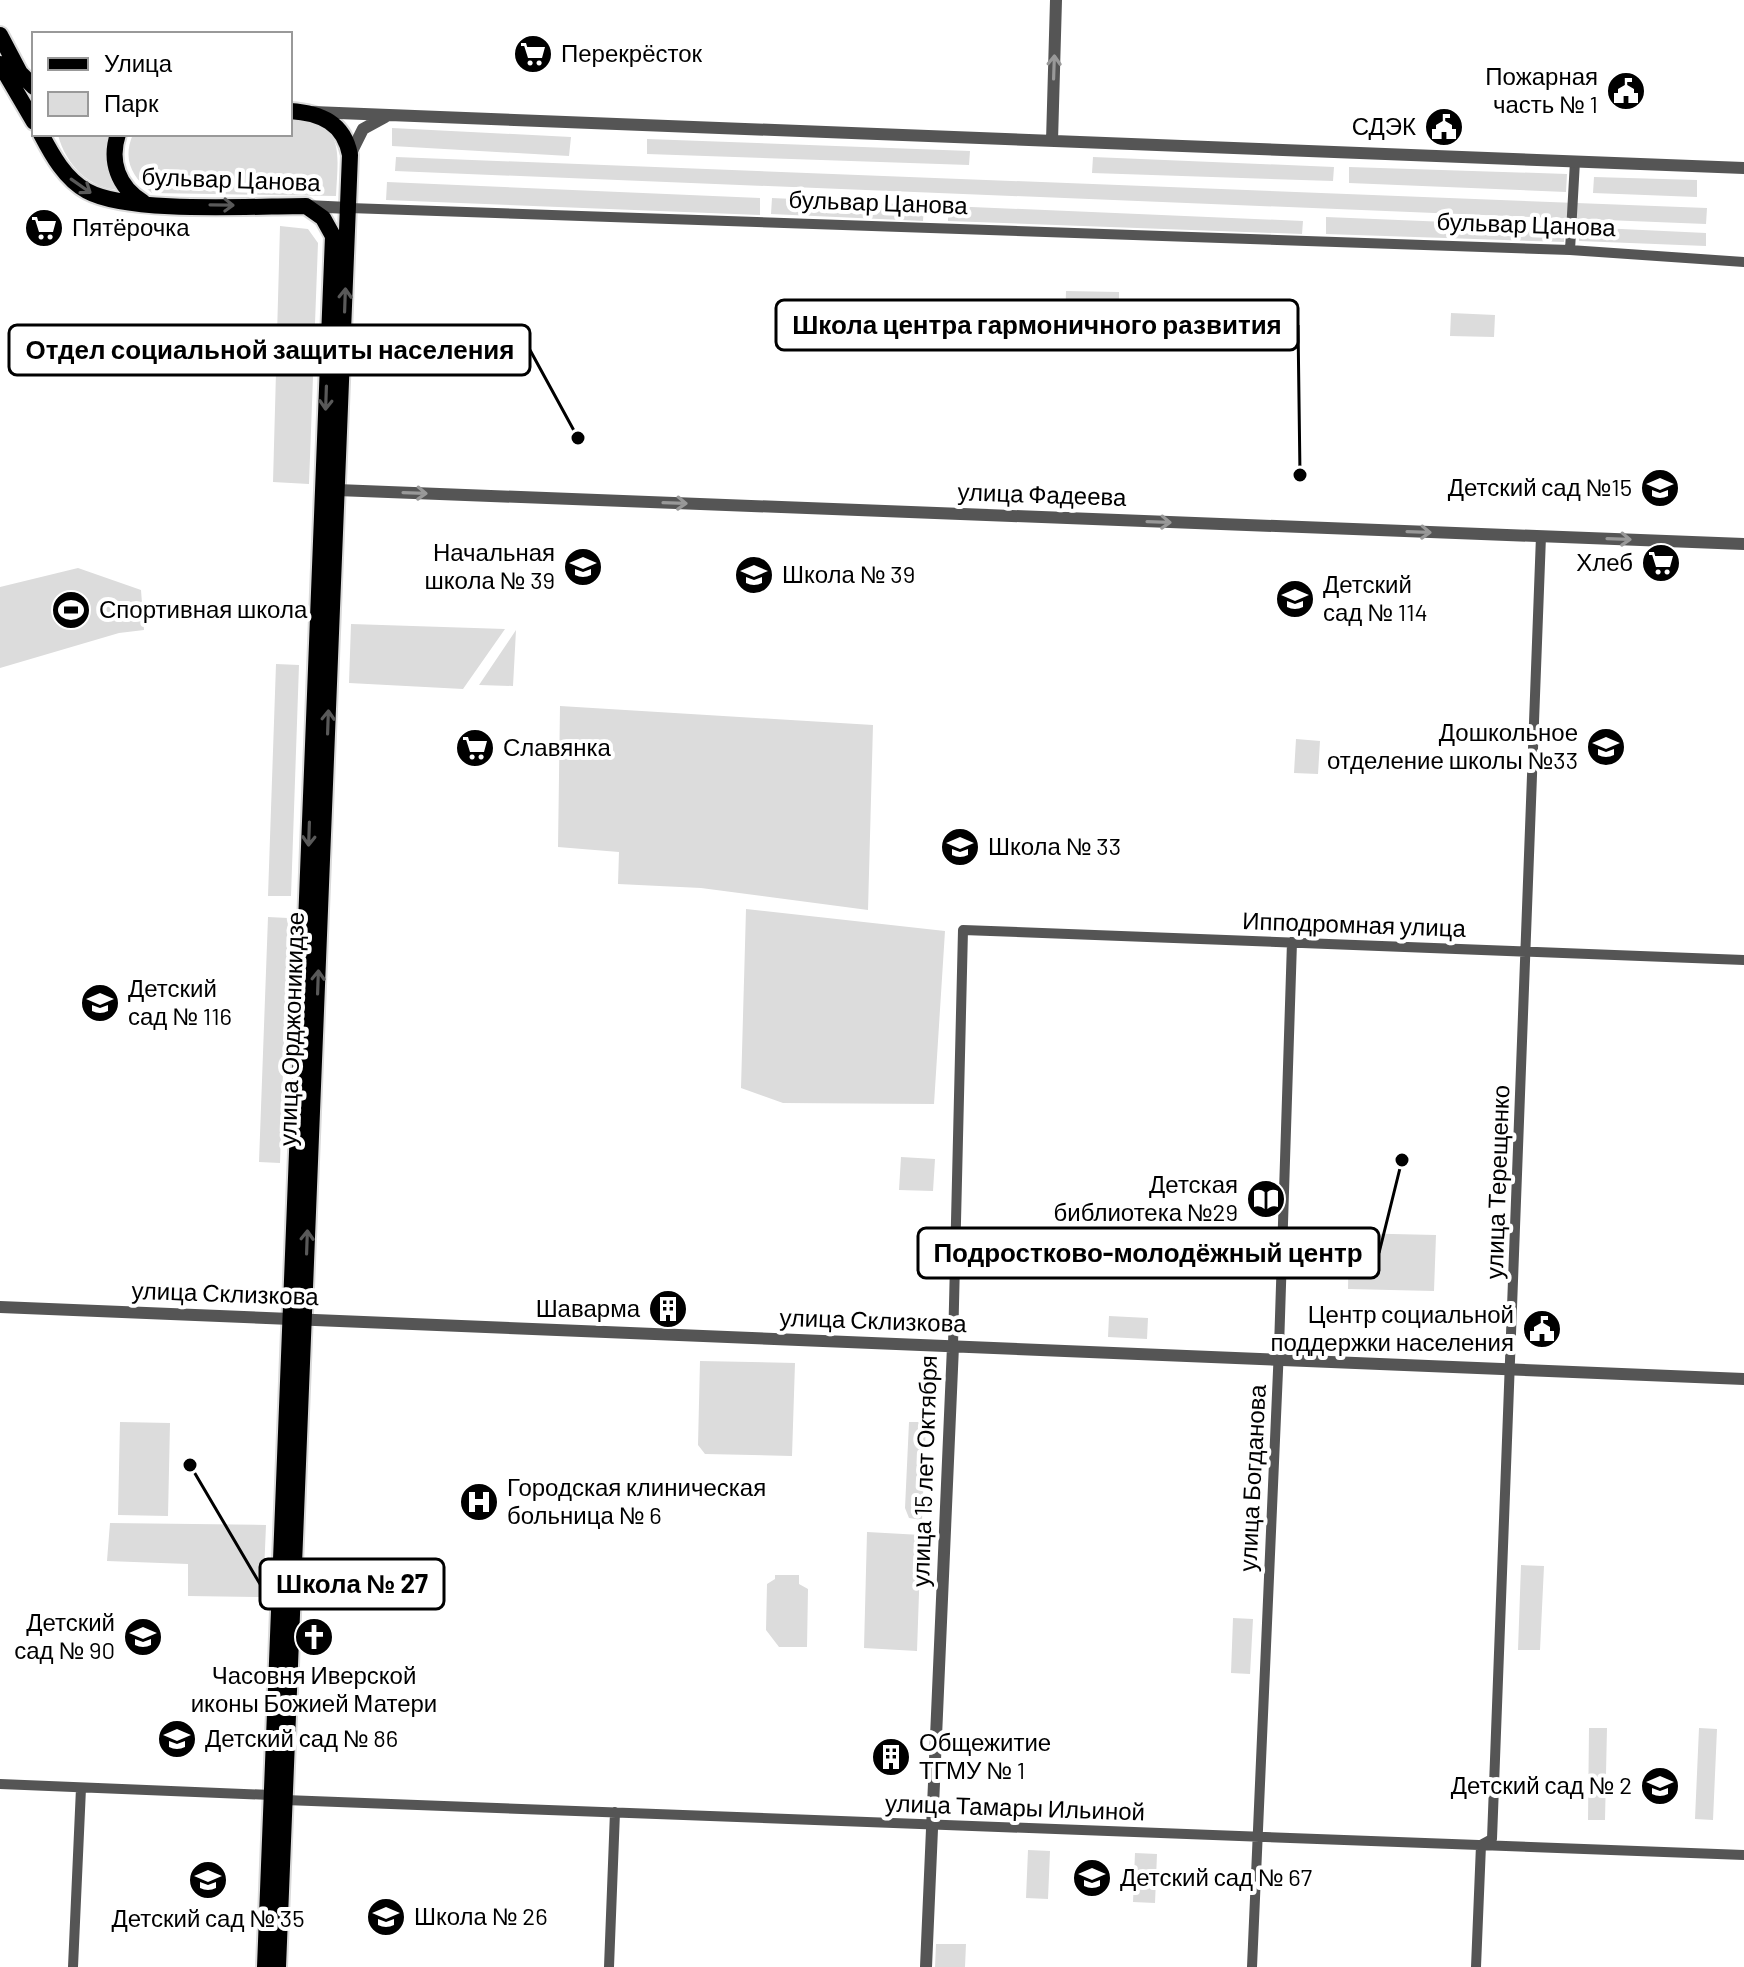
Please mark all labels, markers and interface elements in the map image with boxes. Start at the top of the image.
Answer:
legend [32,32,292,136]
supermarket icon: Перекрёсток [512,33,554,75]
place label: Перекрёсток [561,38,703,67]
text: Улица [104,48,173,77]
one-way arrow [1046,54,1062,81]
place label: Пожарная часть № 1 [1485,61,1598,118]
public building icon: Пожарная часть № 1 [1605,70,1647,112]
text: Парк [104,88,159,117]
public building icon: СДЭК [1423,106,1465,148]
place label: СДЭК [1352,111,1416,140]
street label: бульвар Цанова [141,161,322,196]
one-way arrow [70,177,91,194]
street label: бульвар Цанова [788,184,969,219]
one-way arrow [208,197,235,213]
street label: бульвар Цанова [1436,206,1617,241]
supermarket icon: Пятёрочка [23,207,65,249]
place label: Пятёрочка [72,212,190,241]
one-way arrow [338,287,353,314]
callout: Школа центра гармоничного развития [776,300,1298,350]
text: Школа центра гармоничного развития [792,308,1282,339]
callout: Отдел социальной защиты населения [9,325,530,375]
text: Отдел социальной защиты населения [25,333,515,364]
one-way arrow [319,384,334,411]
school or university icon: Детский сад №15 [1639,467,1681,509]
place label: Детский сад №15 [1448,472,1632,501]
street label: улица Фадеева [957,476,1128,511]
one-way arrow [401,485,428,500]
one-way arrow [661,495,688,510]
one-way arrow [1145,514,1172,529]
one-way arrow [1405,524,1432,539]
one-way arrow [1605,532,1632,547]
place label: Начальная школа № 39 [425,537,555,594]
supermarket icon: Хлеб [1640,542,1682,584]
school or university icon: Начальная школа № 39 [562,546,604,588]
place label: Хлеб [1576,547,1633,576]
school or university icon: Школа № 39 [733,554,775,596]
place label: Школа № 39 [782,559,915,588]
place label: Детский сад № 114 [1323,569,1428,626]
school or university icon: Детский сад № 114 [1274,578,1316,620]
sports icon: Спортивная школа [50,589,92,631]
place label: Спортивная школа [99,594,308,623]
one-way arrow [321,709,336,736]
place label: Дошкольное отделение школы №33 [1327,717,1578,774]
school or university icon: Дошкольное отделение школы №33 [1585,726,1627,768]
supermarket icon: Славянка [454,727,496,769]
place label: Славянка [503,732,611,761]
one-way arrow [302,820,317,847]
school or university icon: Школа № 33 [939,826,981,868]
place label: Школа № 33 [988,831,1121,860]
street label: Ипподромная улица [1242,905,1467,942]
street label: улица Орджоникидзе [272,911,309,1147]
one-way arrow [310,969,325,996]
place label: Детский сад № 116 [128,973,232,1030]
school or university icon: Детский сад № 116 [79,982,121,1024]
street label: улица Терещенко [1479,1084,1514,1280]
place label: Детская библиотека №29 [1054,1169,1238,1226]
library icon: Детская библиотека №29 [1245,1178,1287,1220]
callout: Подростково-молодёжный центр [918,1228,1379,1278]
one-way arrow [300,1229,315,1256]
text: Подростково-молодёжный центр [933,1236,1363,1267]
street label: улица Склизкова [131,1275,320,1310]
building icon: Шаварма [647,1288,689,1330]
place label: Шаварма [536,1293,641,1322]
place label: Центр социальной поддержки населения [1271,1299,1514,1356]
street label: улица Склизкова [779,1302,968,1337]
public building icon: Центр социальной поддержки населения [1521,1308,1563,1350]
street label: улица 15 лет Октября [905,1355,942,1587]
street label: улица Богданова [1232,1383,1271,1572]
place label: Городская клиническая больница № 6 [507,1472,766,1529]
hospital icon: Городская клиническая больница № 6 [458,1481,500,1523]
callout: Школа № 27 [260,1559,444,1609]
text: Школа № 27 [276,1567,428,1598]
place label: Детский сад № 90 [14,1607,115,1664]
school or university icon: Детский сад № 90 [122,1616,164,1658]
church icon: Часовня Иверской иконы Божией Матери [293,1616,335,1658]
place label: Часовня Иверской иконы Божией Матери [191,1660,437,1717]
school or university icon: Детский сад № 86 [156,1718,198,1760]
place label: Детский сад № 86 [205,1723,398,1752]
place label: Общежитие ТГМУ № 1 [919,1727,1051,1784]
building icon: Общежитие ТГМУ № 1 [870,1736,912,1778]
school or university icon: Детский сад № 2 [1639,1765,1681,1807]
place label: Детский сад № 2 [1451,1770,1632,1799]
street label: улица Тамары Ильиной [885,1787,1146,1826]
school or university icon: Детский сад № 67 [1071,1857,1113,1899]
school or university icon: Детский сад № 35 [187,1859,229,1901]
place label: Детский сад № 67 [1120,1862,1312,1891]
school or university icon: Школа № 26 [365,1896,407,1938]
place label: Школа № 26 [414,1901,548,1930]
place label: Детский сад № 35 [111,1903,305,1932]

